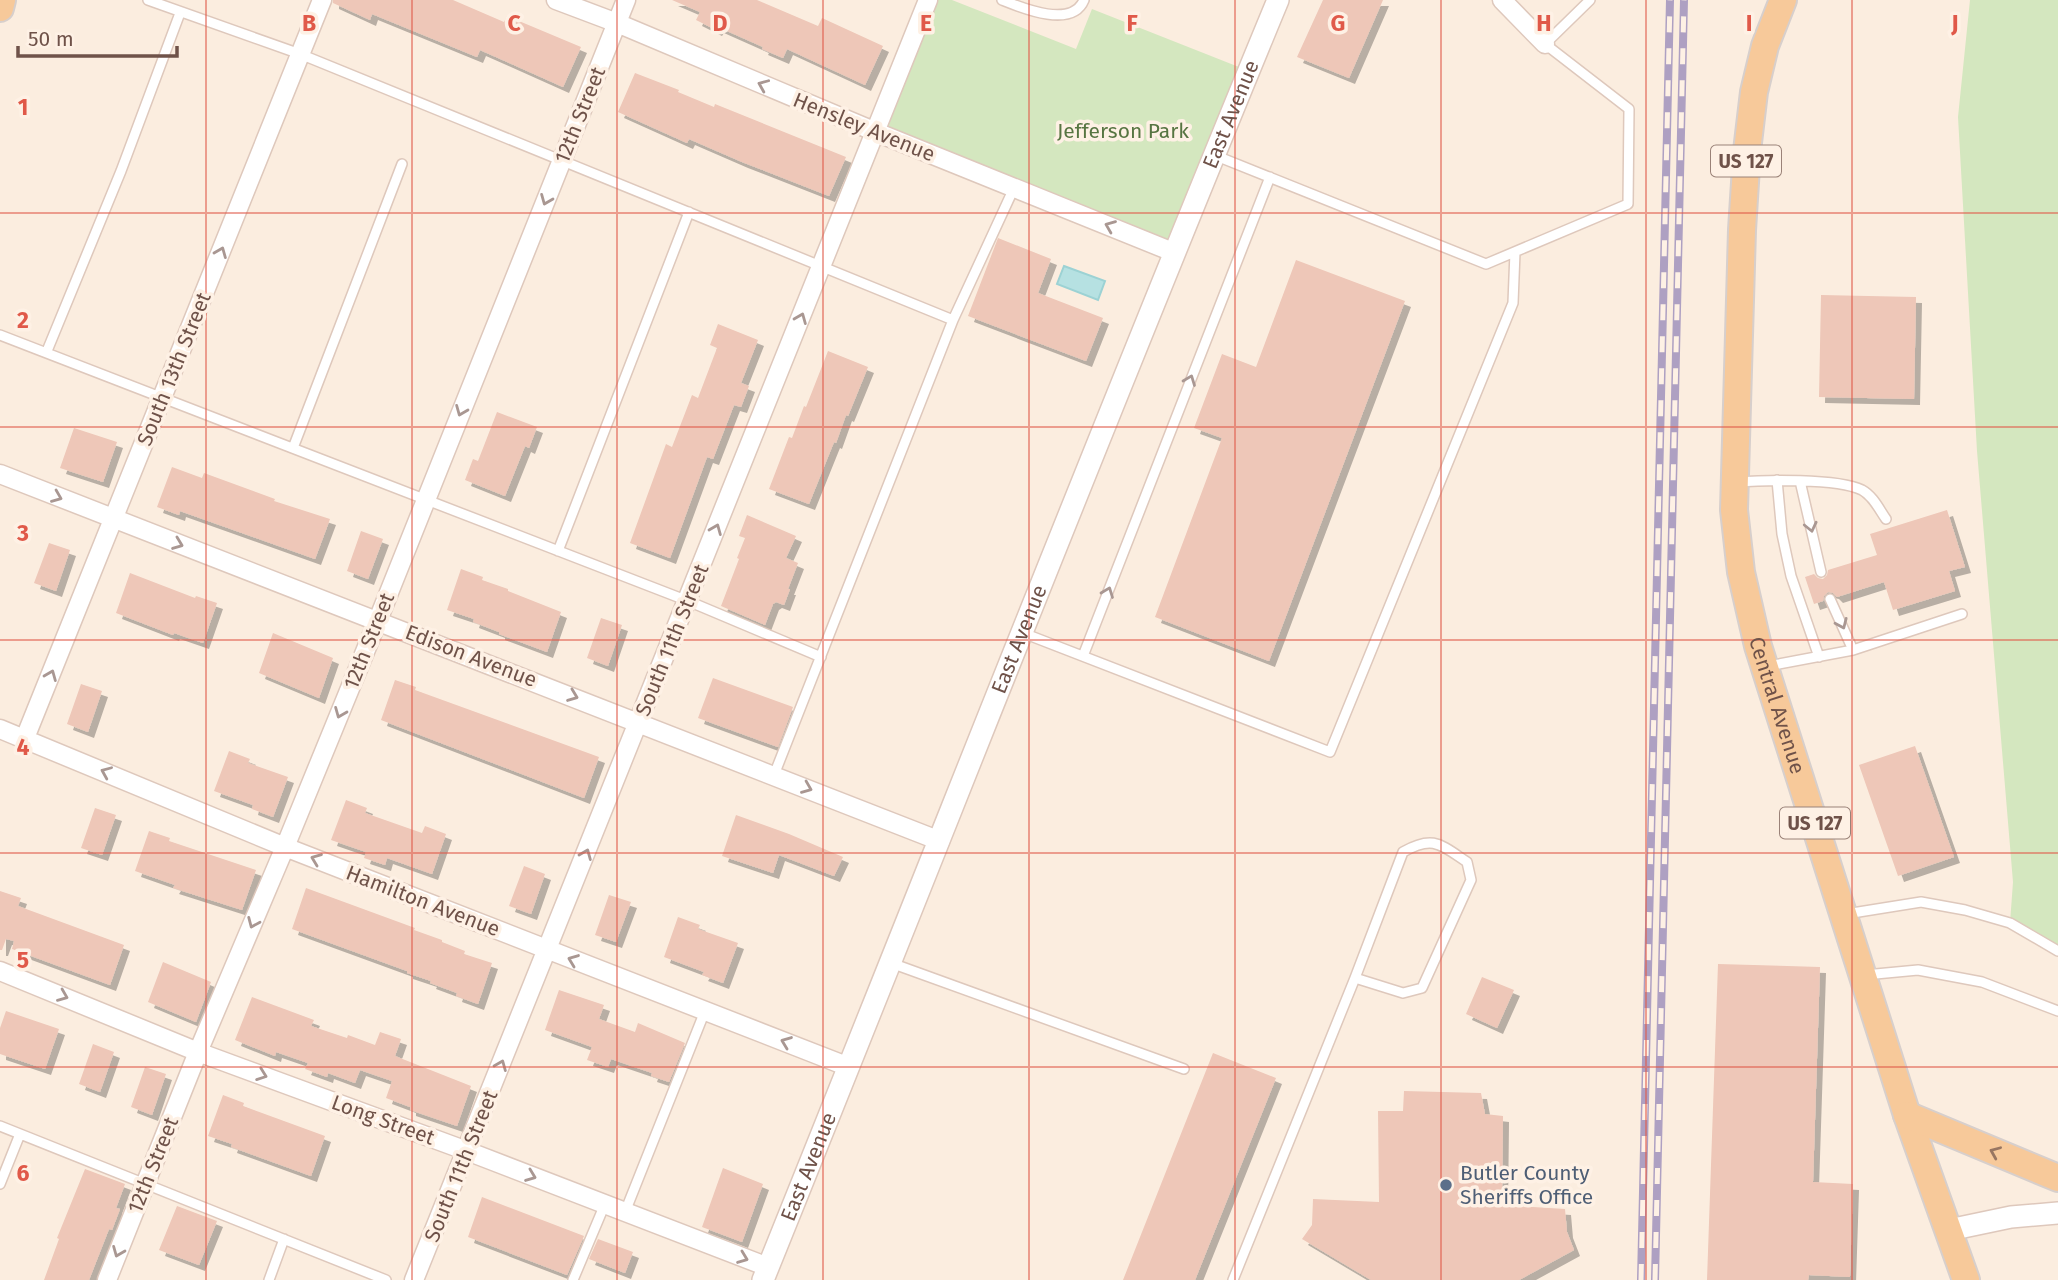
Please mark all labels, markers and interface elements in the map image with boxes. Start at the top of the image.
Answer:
text: B [302,9,316,37]
text: C [507,9,521,37]
text: D [713,9,728,37]
text: E [920,9,932,37]
text: F [1126,9,1138,37]
text: G [1331,9,1345,37]
text: H [1536,9,1552,37]
text: I [1746,9,1752,37]
text: J [1950,9,1959,37]
scale bar [18,14,177,58]
text: 50 m [28,26,74,52]
street label: East Avenue [1197,56,1265,172]
street label: 12th Street [549,63,611,167]
one-way arrow [758,79,771,93]
street label: Hensley Avenue [789,87,939,167]
text: 1 [18,93,28,121]
park label: Jefferson Park [1057,118,1189,144]
road number: US 127 [1711,146,1781,176]
one-way arrow [540,193,554,205]
one-way arrow [1105,221,1117,235]
one-way arrow [213,247,227,259]
street label: South 13th Street [131,288,217,450]
text: 2 [17,306,29,334]
one-way arrow [793,312,807,325]
one-way arrow [1182,375,1196,387]
one-way arrow [456,404,470,416]
one-way arrow [50,489,62,503]
text: 3 [16,519,29,547]
one-way arrow [1802,521,1817,533]
one-way arrow [708,524,722,536]
one-way arrow [171,536,183,550]
street label: South 11th Street [630,560,714,720]
street label: East Avenue [986,581,1053,698]
one-way arrow [1099,587,1113,599]
street label: 12th Street [338,589,400,693]
one-way arrow [1834,617,1848,629]
street label: Edison Avenue [401,619,541,693]
street label: Central Avenue [1743,634,1811,777]
one-way arrow [42,670,56,682]
one-way arrow [566,687,578,701]
one-way arrow [334,706,348,718]
text: 4 [17,733,30,761]
one-way arrow [100,766,113,780]
one-way arrow [801,780,813,794]
road number: US 127 [1780,808,1850,838]
one-way arrow [578,848,592,860]
one-way arrow [311,853,323,867]
street label: Hamilton Avenue [342,860,504,942]
one-way arrow [247,916,261,928]
text: 5 [17,946,29,974]
one-way arrow [568,954,580,968]
one-way arrow [56,988,68,1002]
one-way arrow [780,1036,792,1050]
one-way arrow [493,1060,507,1072]
one-way arrow [256,1067,268,1081]
street label: South 11th Street [419,1086,503,1246]
street label: Long Street [328,1089,439,1151]
street label: East Avenue [775,1109,842,1225]
street label: 12th Street [122,1113,184,1217]
one-way arrow [1990,1146,2002,1160]
text: 6 [17,1159,30,1187]
place label: Butler County Sheriffs Office [1460,1160,1593,1210]
one-way arrow [524,1167,536,1181]
marker: Butler County Sheriffs Office [1438,1177,1454,1193]
one-way arrow [113,1245,127,1257]
one-way arrow [736,1249,748,1263]

